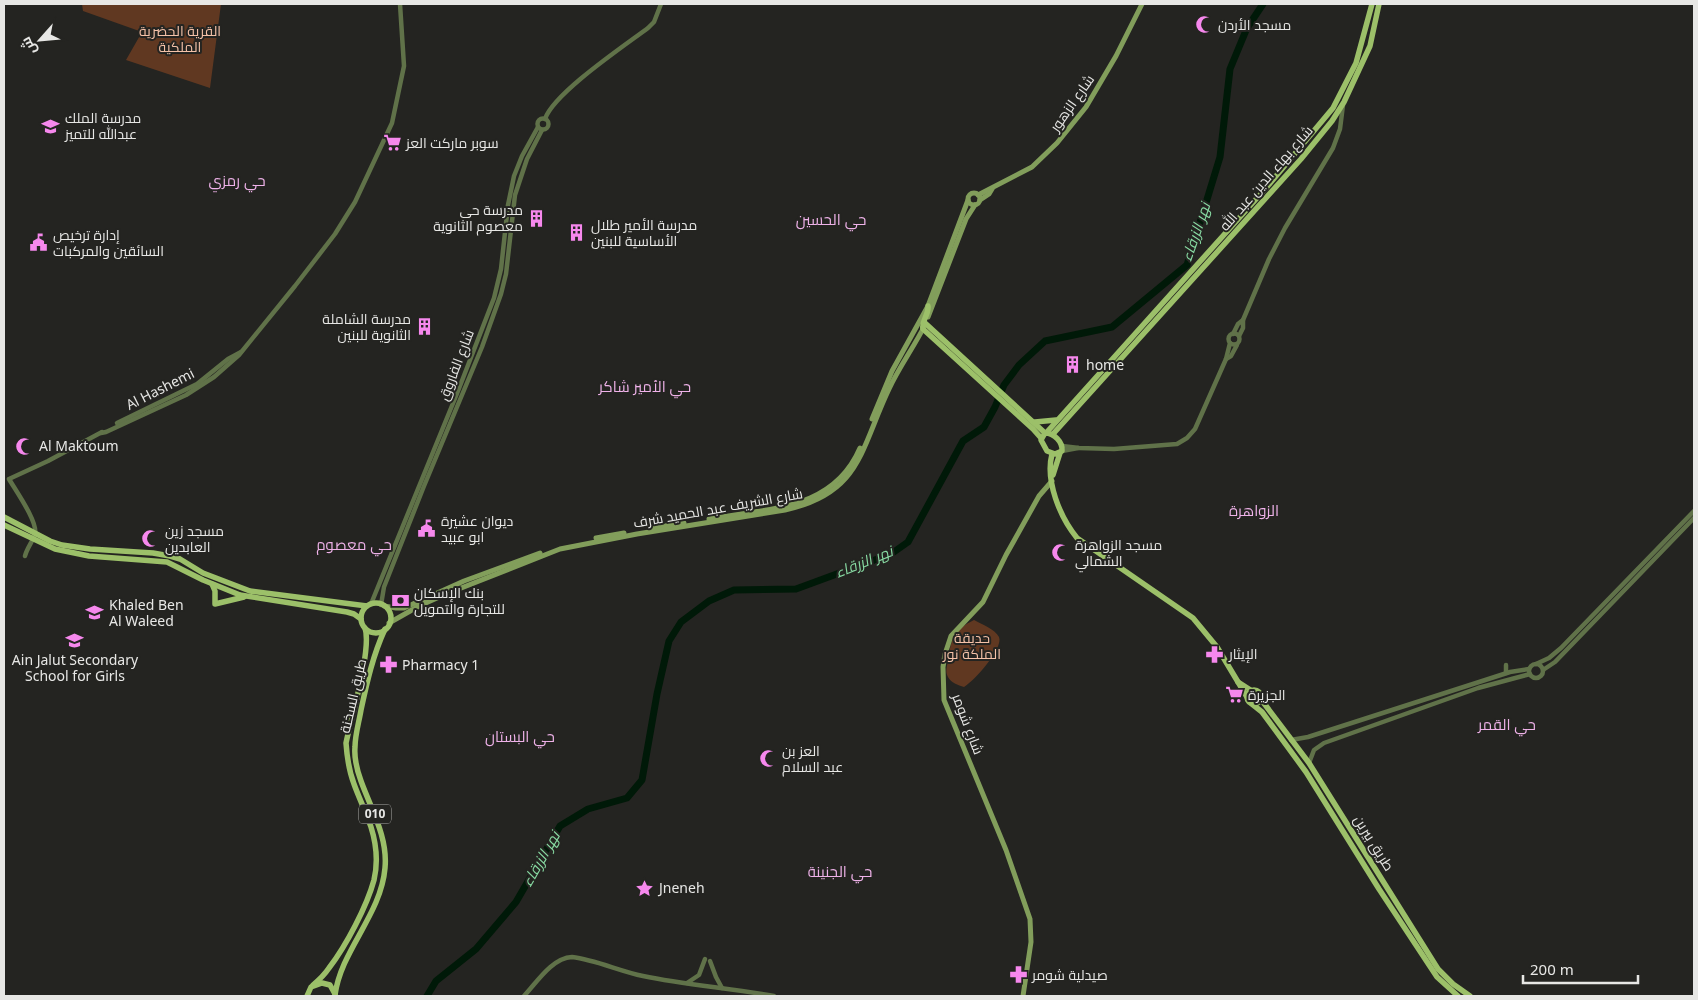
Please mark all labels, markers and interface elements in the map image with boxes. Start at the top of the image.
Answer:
north arrow [15,15,65,65]
mosque icon: مسجد الأردن [1194,15,1214,35]
place label: مسجد الأردن [1218,15,1291,34]
park label: القرية الحضرية الملكية [139,21,221,56]
text: ش [15,34,41,58]
street label: شارع الزهور [1044,70,1098,136]
place label: مدرسة الملك عبدالله للتميز [64,108,141,143]
school or university icon: مدرسة الملك عبدالله للتميز [41,116,61,136]
street label: شارع بهاء الدين عبد الله [1215,121,1317,234]
supermarket icon: سوبر ماركت العز [382,133,402,153]
place label: سوبر ماركت العز [405,133,499,152]
district label: حي رمزي [208,170,266,193]
water label: نهر الزرقاء [1176,198,1215,264]
place label: مدرسة حي معصوم الثانوية [433,200,523,236]
building icon: مدرسة حي معصوم الثانوية [527,208,547,228]
district label: حي الحسين [796,209,866,232]
place label: مدرسة الأمير طلال الأساسية للبنين [591,215,697,250]
building icon: مدرسة الأمير طلال الأساسية للبنين [567,223,587,243]
place label: إدارة ترخيص السائقين والمركبات [53,225,164,260]
public building icon: إدارة ترخيص السائقين والمركبات [29,233,49,253]
place label: مدرسة الشاملة الثانوية للبنين [322,309,411,344]
building icon: مدرسة الشاملة الثانوية للبنين [415,317,435,337]
street label: شارع الفاروق [433,326,478,403]
building icon: home [1062,355,1082,375]
place label: home [1086,355,1124,374]
street label: Al Hashemi [122,363,197,414]
district label: حي الأمير شاكر [598,376,691,399]
mosque icon: Al Maktoum [15,436,35,456]
place label: Al Maktoum [39,436,119,455]
street label: شارع الشريف عبد الحميد شرف [632,483,804,532]
district label: الزواهرة [1229,500,1279,520]
place label: ديوان عشيرة ابو عبيد [441,511,513,546]
public building icon: ديوان عشيرة ابو عبيد [417,519,437,539]
place label: مسجد زين العابدين [165,521,224,556]
mosque icon: مسجد زين العابدين [141,529,161,549]
district label: حي معصوم [316,534,392,557]
place label: مسجد الزواهرة الشمالي [1075,535,1162,573]
water label: نهر الزرقاء [832,540,897,582]
mosque icon: مسجد الزواهرة الشمالي [1051,543,1071,563]
place label: بنك الإسكان للتجارة والتمويل [414,583,505,618]
bank icon: بنك الإسكان للتجارة والتمويل [390,591,410,611]
place label: Khaled Ben Al Waleed [109,595,184,630]
school or university icon: Khaled Ben Al Waleed [85,603,105,623]
park label: حديقة الملكة نور [942,628,1001,663]
school or university icon: Ain Jalut Secondary School for Girls [65,630,85,650]
pharmacy icon: الإيثار [1205,644,1225,664]
place label: الإيثار [1228,644,1257,663]
place label: Ain Jalut Secondary School for Girls [12,650,139,685]
pharmacy icon: Pharmacy 1 [378,655,398,675]
place label: Pharmacy 1 [402,655,479,674]
street label: طريق السخنة [335,657,370,735]
supermarket icon: الجزيرة [1224,685,1244,705]
place label: الجزيرة [1248,685,1286,704]
street label: شارع شومر [948,690,989,757]
district label: حي القمر [1477,714,1536,737]
district label: حي البستان [485,726,555,749]
place label: العز بن عبد السلام [782,741,843,777]
mosque icon: العز بن عبد السلام [758,749,778,769]
road number: 010 [359,804,391,824]
street label: طريق بيرين [1350,811,1399,874]
water label: نهر الزرقاء [516,826,565,890]
district label: حي الجنينة [808,861,872,884]
place icon: Jneneh [635,878,655,898]
place label: Jneneh [657,878,705,897]
scale bar [1523,952,1638,984]
text: 200 m [1530,959,1574,979]
pharmacy icon: صيدلية شومر [1008,965,1028,985]
place label: صيدلية شومر [1031,965,1108,984]

